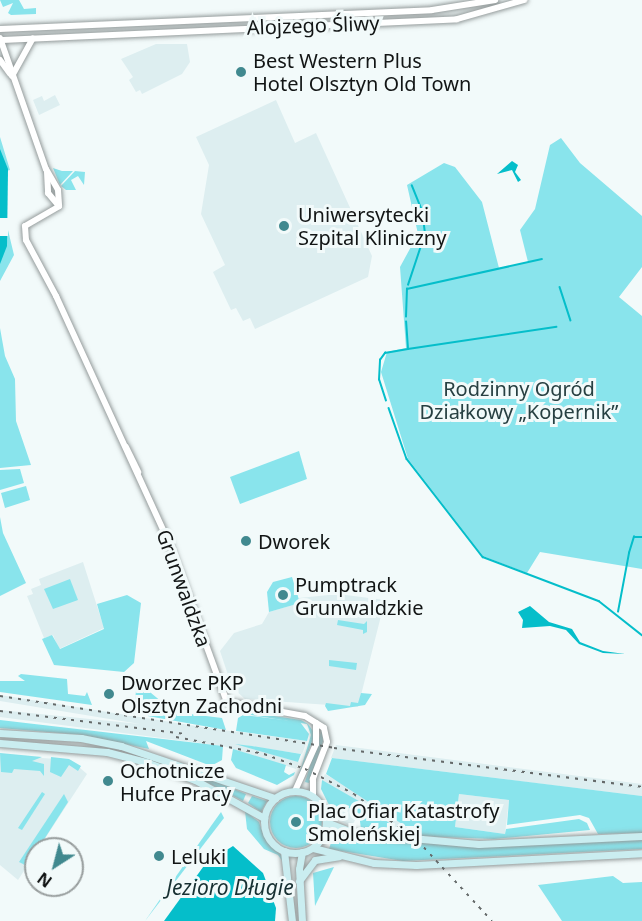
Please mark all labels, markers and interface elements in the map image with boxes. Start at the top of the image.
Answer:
street label: Alojzego Śliwy [246,11,380,39]
place label: Best Western Plus Hotel Olsztyn Old Town [253,48,471,95]
marker: Best Western Plus Hotel Olsztyn Old Town [234,65,248,79]
place label: Uniwersytecki Szpital Kliniczny [298,202,446,249]
marker: Uniwersytecki Szpital Kliniczny [275,217,293,235]
park label: Rodzinny Ogród Działkowy „Kopernik” [419,377,619,424]
street label: Grunwaldzka [152,526,216,650]
place label: Dworek [258,529,330,553]
marker: Dworek [239,534,253,548]
place label: Pumptrack Grunwaldzkie [295,572,423,619]
marker: Pumptrack Grunwaldzkie [276,588,290,602]
place label: Dworzec PKP Olsztyn Zachodni [121,670,282,717]
marker: Dworzec PKP Olsztyn Zachodni [102,687,116,701]
place label: Ochotnicze Hufce Pracy [120,758,231,805]
marker: Ochotnicze Hufce Pracy [101,774,115,788]
place label: Plac Ofiar Katastrofy Smoleńskiej [308,798,499,845]
marker: Plac Ofiar Katastrofy Smoleńskiej [289,815,303,829]
north arrow [24,837,84,897]
place label: Leluki [171,844,226,868]
marker: Leluki [152,849,166,863]
text: N [33,867,56,893]
water label: Jezioro Długie [166,874,294,900]

